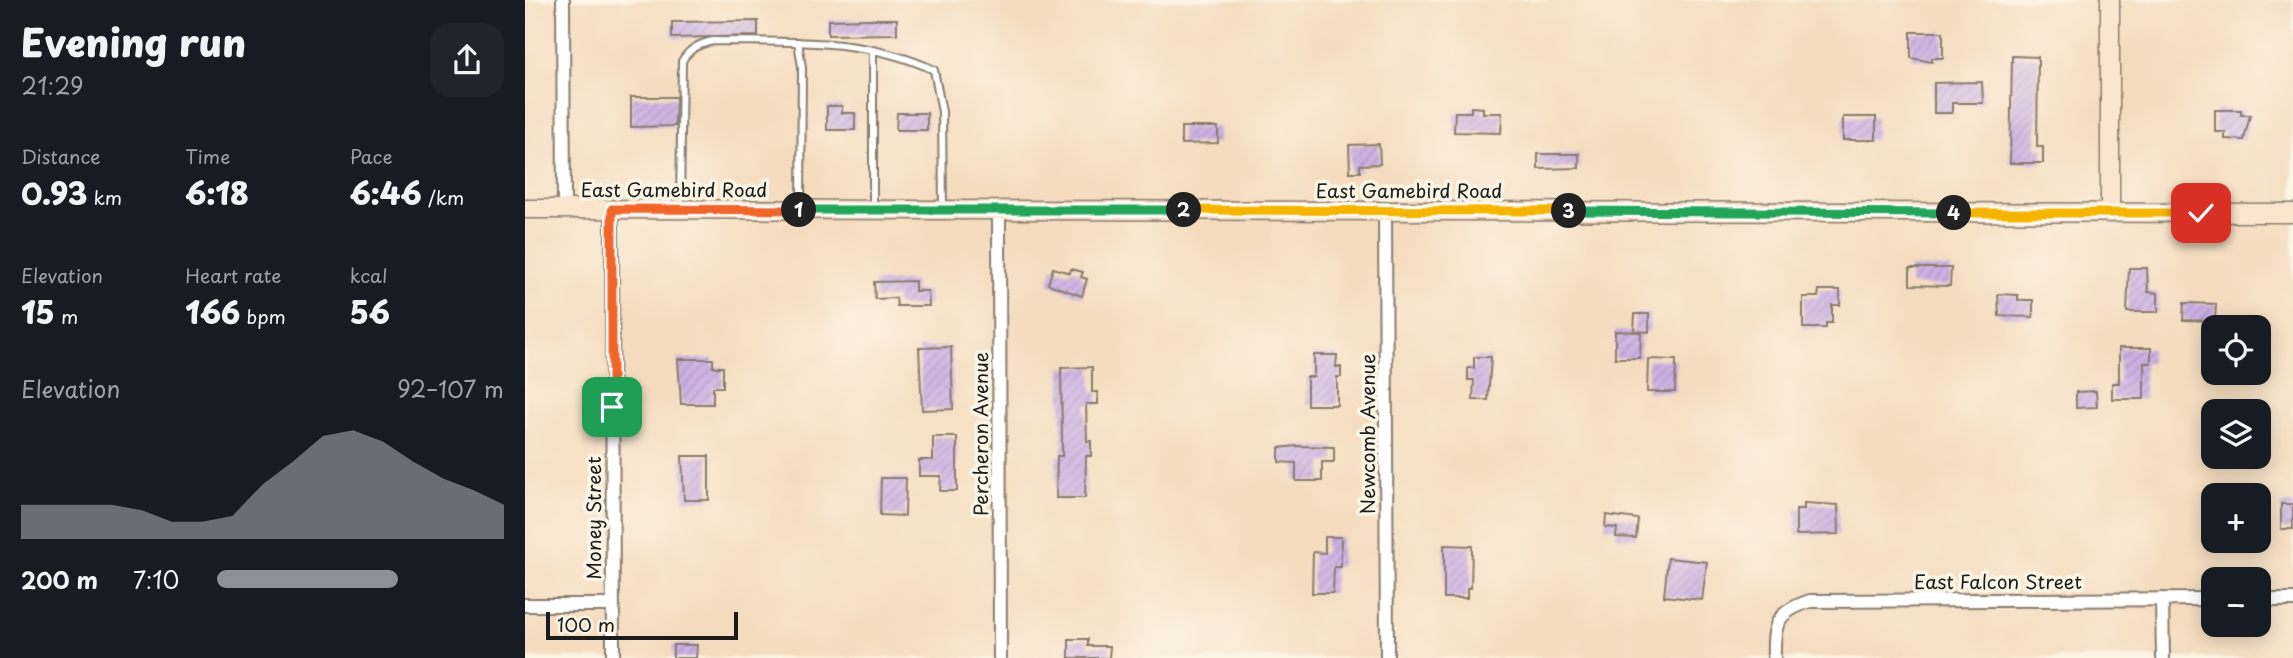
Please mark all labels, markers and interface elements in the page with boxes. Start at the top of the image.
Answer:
text: Evening run [21,13,246,70]
button: share [430,23,504,97]
text: 21:29 [21,68,84,103]
text: Distance [21,142,101,170]
text: Time [185,142,230,170]
text: Pace [350,142,393,170]
text: 0.93 [21,170,87,215]
text: 6:18 [185,170,249,215]
text: 6:46 [350,170,422,215]
street label: East Gamebird Road [581,175,767,203]
street label: East Gamebird Road [1316,176,1502,204]
text: km [87,183,122,211]
text: /km [422,183,464,211]
pin [2171,183,2231,243]
pin: 1 [781,192,817,228]
pin: 2 [1167,192,1201,228]
pin: 3 [1551,194,1587,228]
icon: check [2182,194,2220,232]
text: 1 [794,195,803,223]
text: 2 [1177,195,1190,223]
text: 3 [1562,196,1575,224]
pin: 4 [1937,196,1971,230]
text: 4 [1947,198,1960,226]
text: Elevation [21,261,103,289]
text: Heart rate [185,261,281,289]
text: kcal [350,261,388,289]
text: 15 [21,289,55,334]
text: 166 [185,289,240,334]
text: 56 [350,289,390,334]
text: m [55,302,78,330]
text: bpm [240,302,286,330]
map controls [2201,315,2271,637]
button: locate [2201,315,2271,385]
street label: Percheron Avenue [966,352,994,516]
street label: Newcomb Avenue [1353,354,1381,514]
text: Elevation [21,371,120,406]
text: 92–107 m [397,371,504,406]
pin [582,377,642,437]
icon: arrive [593,388,631,426]
button: layers [2201,399,2271,469]
street label: Money Street [579,456,607,580]
button: + [2201,483,2271,553]
text: 200 m [21,562,98,597]
text: 7:10 [133,562,179,597]
street label: East Falcon Street [1914,567,2082,595]
button: − [2201,567,2271,637]
scale bar [546,609,739,641]
text: 100 m [557,610,615,638]

